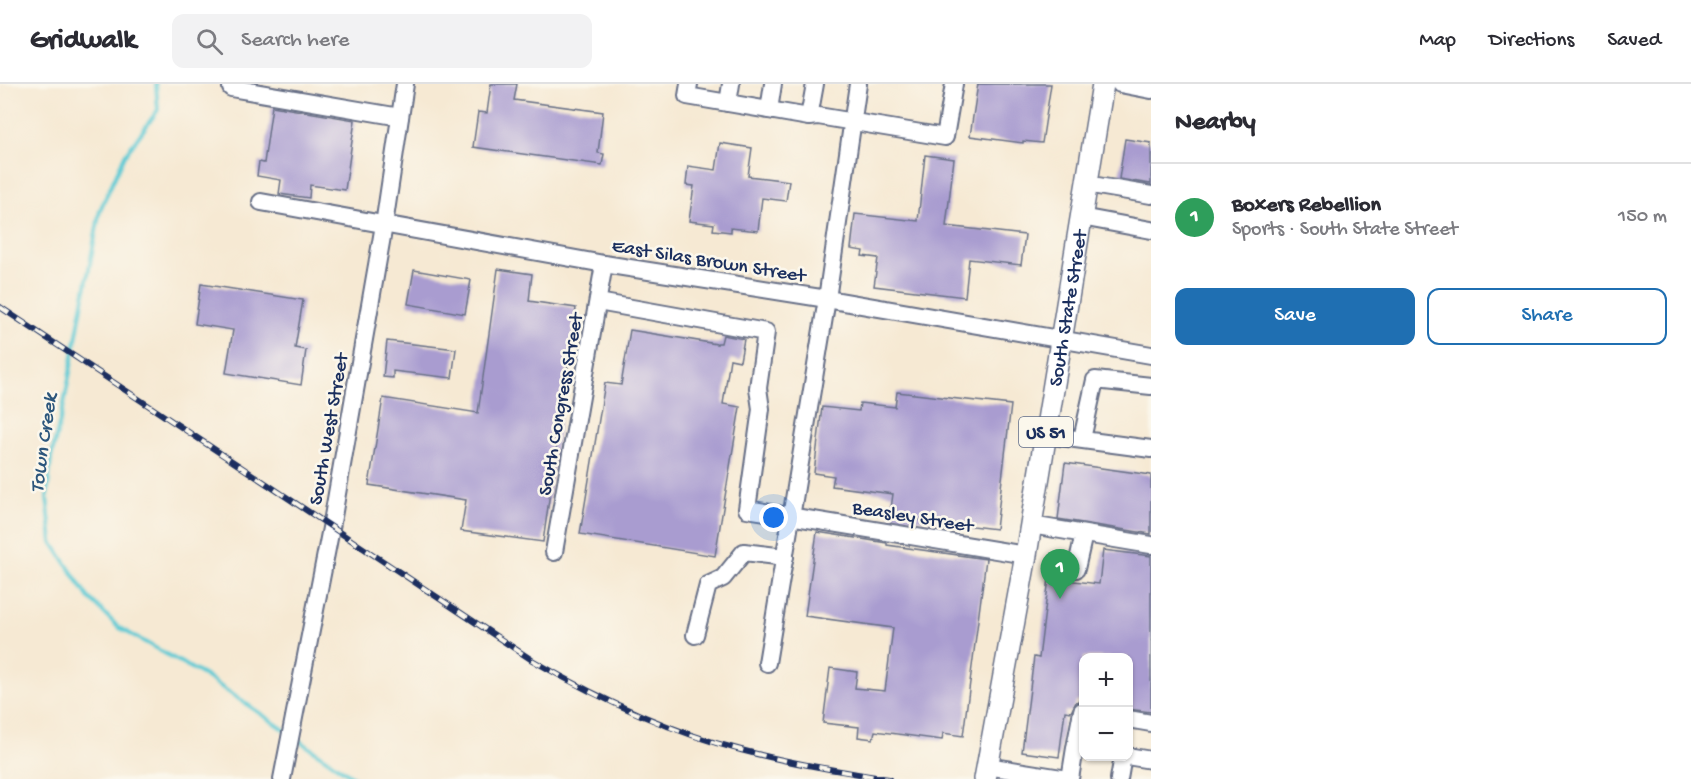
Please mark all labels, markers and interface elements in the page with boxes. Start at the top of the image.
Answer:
search box [172,14,592,68]
text: Gridwalk [30,25,136,58]
icon: search [193,25,226,58]
text: Search here [241,28,349,54]
text: Map [1419,29,1456,54]
text: Directions [1489,29,1574,54]
text: Saved [1607,29,1661,54]
text: Nearby [1175,108,1256,139]
text: Boxers Rebellion [1232,193,1381,219]
text: 1 [1190,206,1199,229]
text: 150 m [1618,206,1667,229]
text: Sports · South State Street [1232,219,1458,242]
street label: South State Street [1046,227,1094,388]
street label: East Silas Brown Street [610,236,809,289]
button: Save [1175,288,1415,345]
button: Share [1427,288,1667,345]
street label: South Congress Street [535,310,590,498]
street label: South West Street [306,350,355,507]
water label: Town Creek [26,390,65,495]
road number: US 51 [1019,417,1073,447]
street label: Beasley Street [850,497,976,540]
your location [759,503,788,532]
pin: 1 [1040,550,1080,599]
map controls [1079,653,1133,761]
button: + [1079,653,1133,707]
button: − [1079,707,1133,761]

